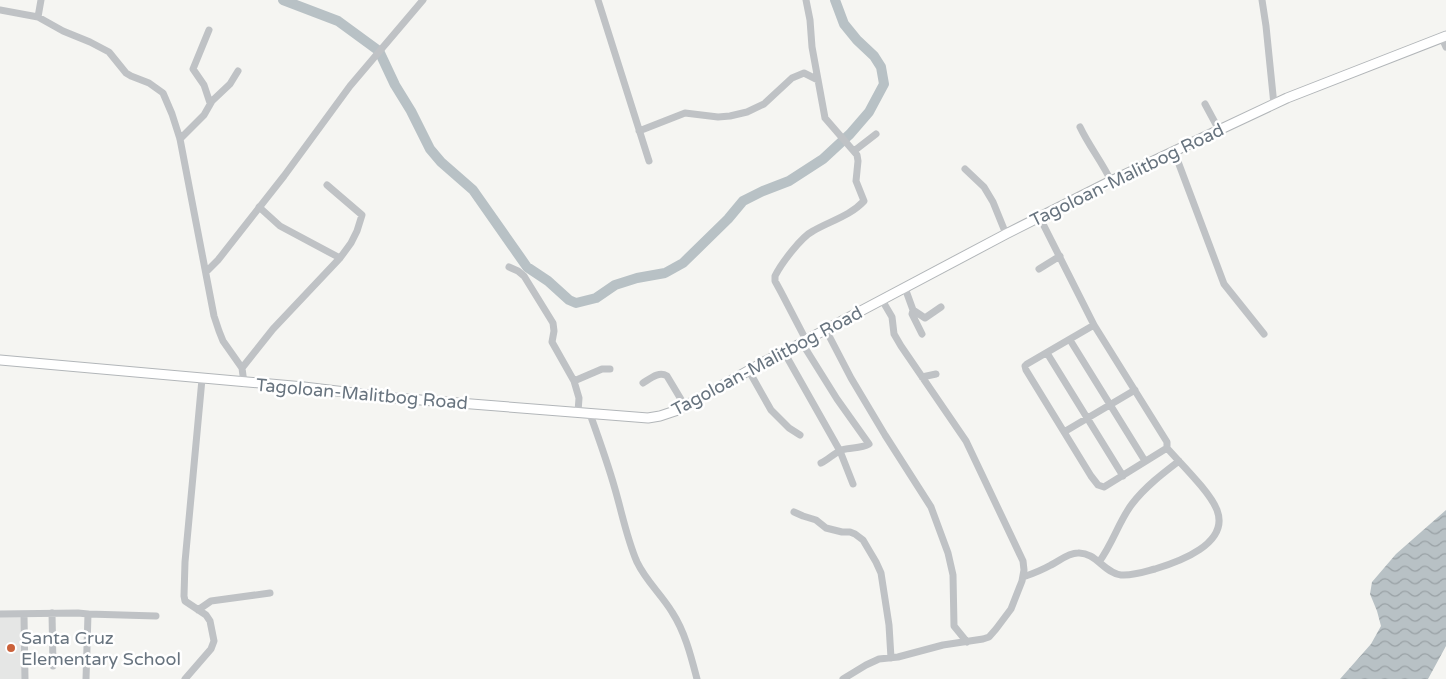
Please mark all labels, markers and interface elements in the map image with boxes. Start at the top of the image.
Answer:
street label: Tagoloan-Malitbog Road [1027,118,1227,232]
street label: Tagoloan-Malitbog Road [668,301,866,421]
street label: Tagoloan-Malitbog Road [255,374,469,414]
place label: Santa Cruz Elementary School [21,627,181,670]
marker: Santa Cruz Elementary School [5,642,17,654]

